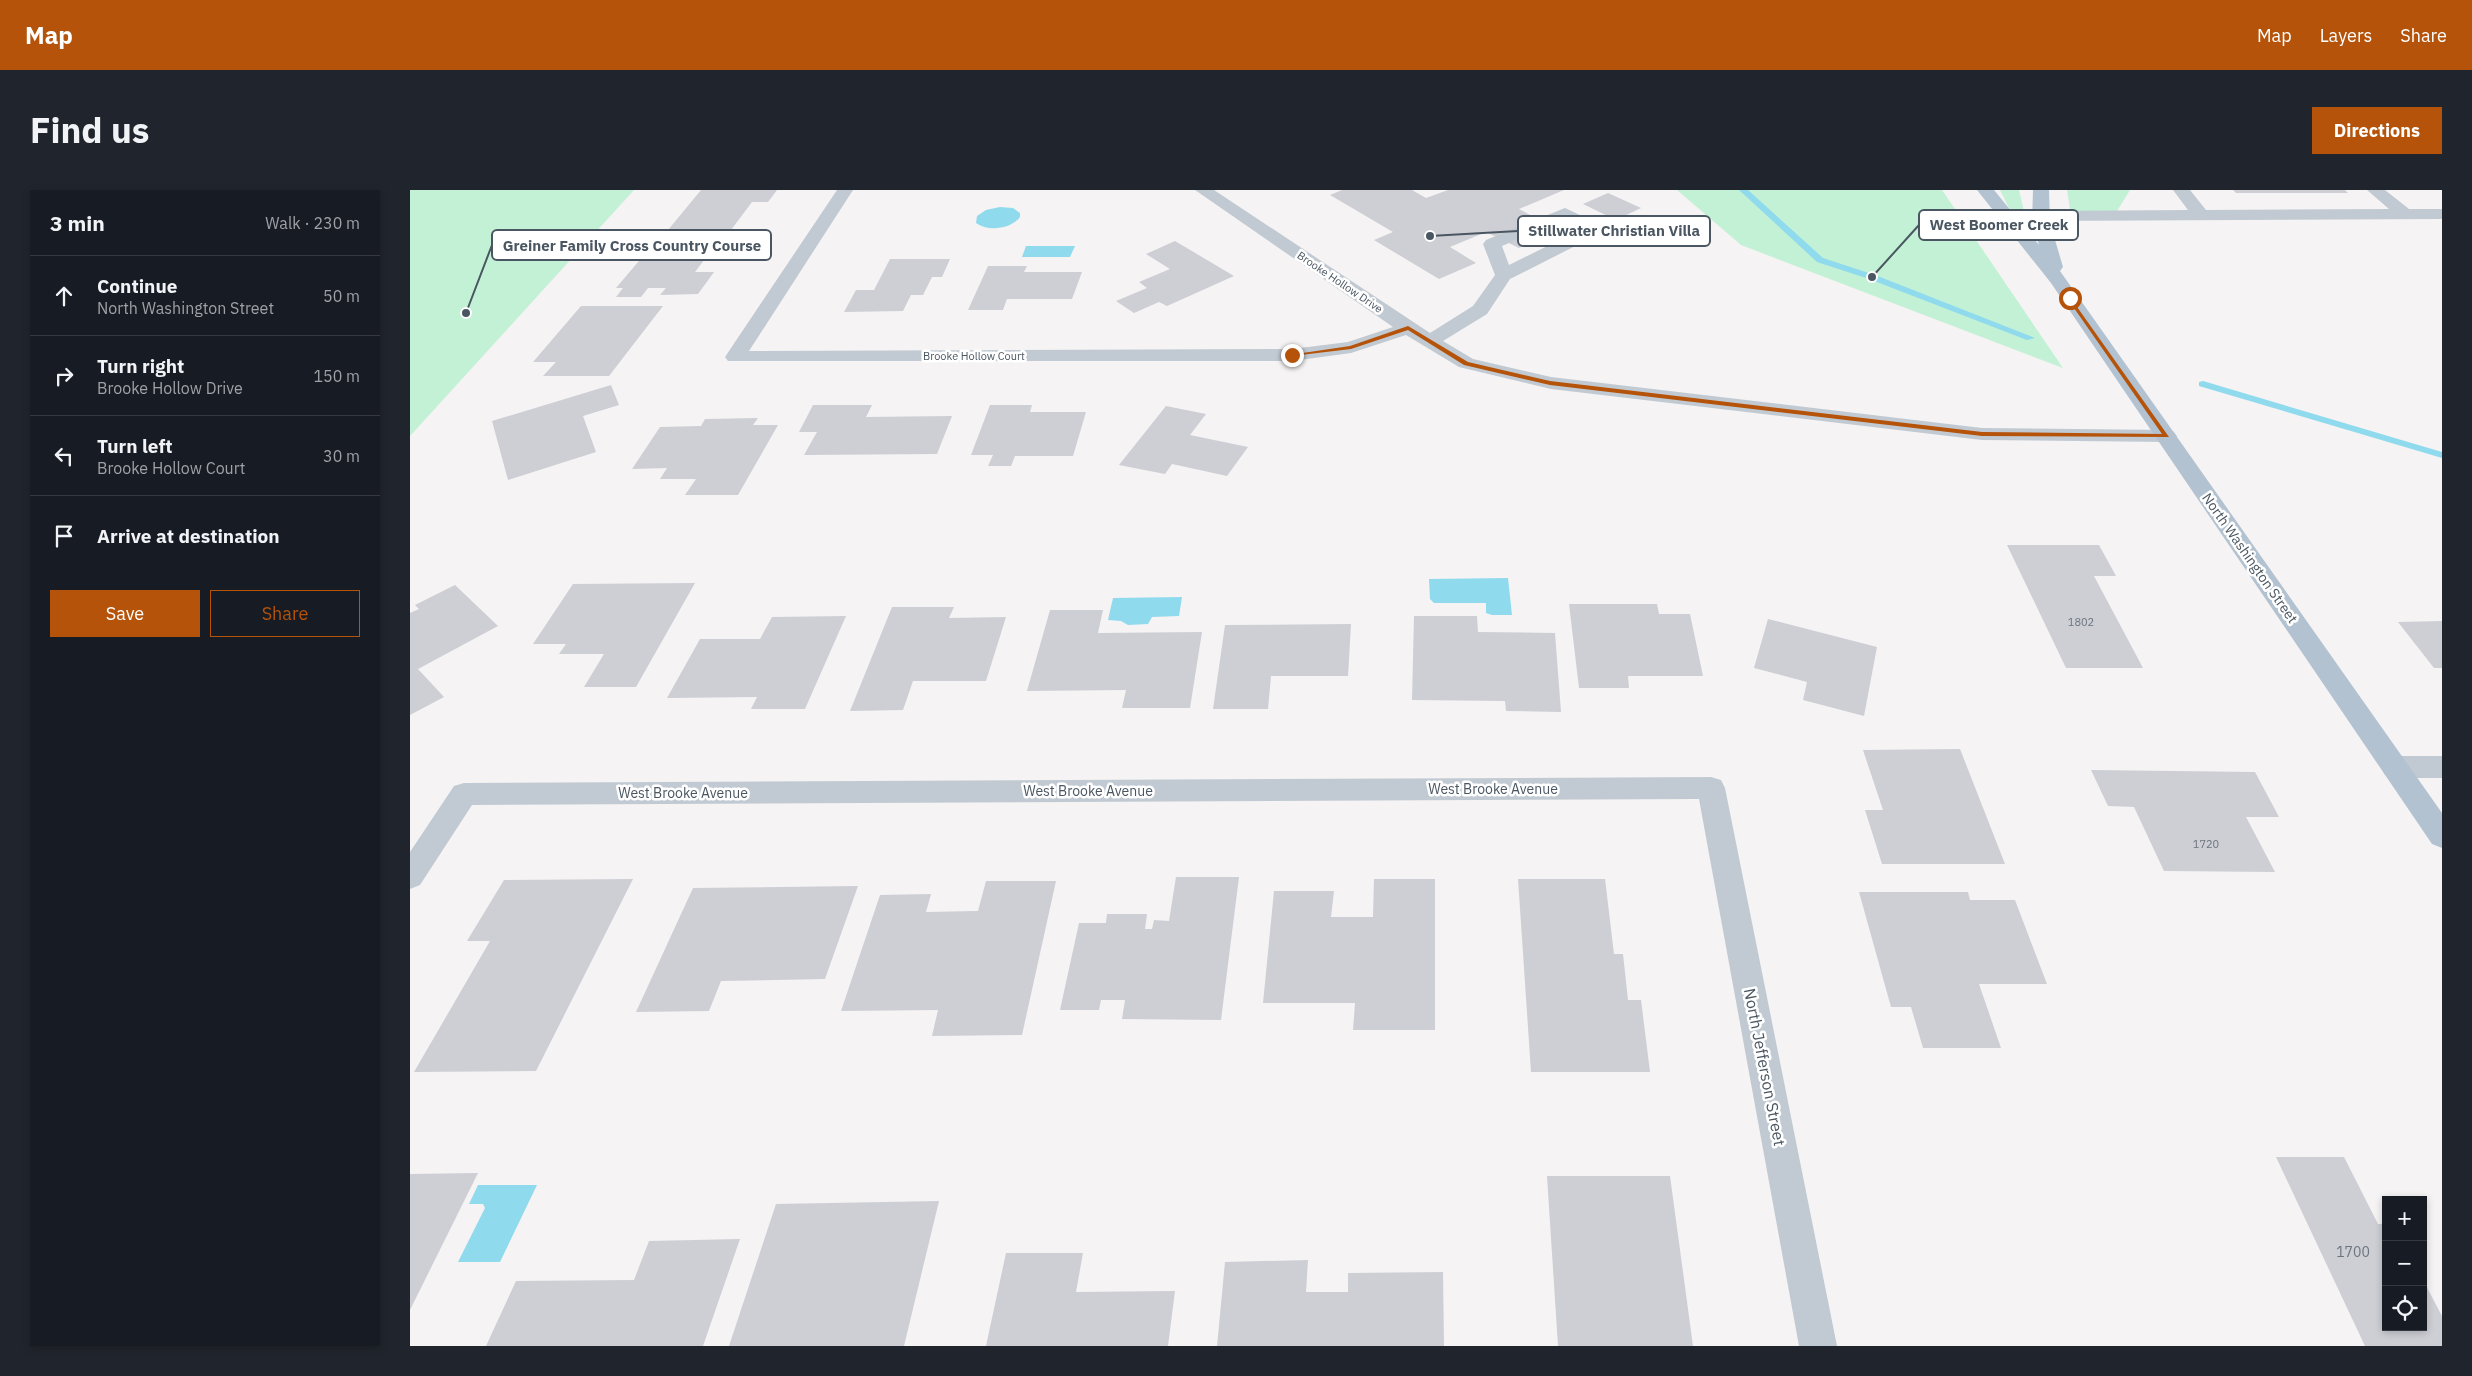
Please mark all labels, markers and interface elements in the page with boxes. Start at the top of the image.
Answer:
text: Map [25,19,73,51]
text: Map [2257,24,2292,47]
text: Layers [2320,24,2372,47]
text: Share [2400,24,2447,47]
text: Find us [30,107,149,153]
button: Directions [2312,107,2442,154]
text: 3 min [50,209,105,237]
callout: West Boomer Creek [1919,210,2078,240]
text: Walk · 230 m [265,213,360,233]
text: West Boomer Creek [1929,215,2069,234]
callout: Stillwater Christian Villa [1518,216,1710,246]
text: Stillwater Christian Villa [1528,221,1700,240]
callout: Greiner Family Cross Country Course [492,230,771,260]
text: Greiner Family Cross Country Course [503,236,761,255]
street label: Brooke Hollow Drive [1295,248,1385,316]
text: Continue [97,274,177,298]
icon: ahead [50,282,78,310]
text: 50 m [323,286,360,306]
route start [2059,287,2082,310]
text: North Washington Street [97,298,274,318]
route end [1281,344,1304,367]
street label: Brooke Hollow Court [923,349,1025,363]
text: Turn right [97,354,184,378]
icon: right [50,362,78,390]
text: 150 m [313,366,360,386]
text: Brooke Hollow Drive [97,378,243,398]
text: Turn left [97,434,173,458]
icon: left [50,442,78,470]
text: 30 m [323,446,360,466]
text: Brooke Hollow Court [97,458,245,478]
street label: North Washington Street [2198,489,2302,627]
icon: arrive [50,522,78,550]
text: Arrive at destination [97,524,280,548]
button: Save [50,590,200,637]
button: Share [210,590,360,637]
house number: 1802 [2068,615,2094,629]
street label: West Brooke Avenue [1428,780,1558,798]
street label: West Brooke Avenue [1023,782,1153,800]
street label: West Brooke Avenue [618,784,748,802]
house number: 1720 [2193,837,2219,851]
street label: North Jefferson Street [1740,987,1790,1147]
map controls [2382,1196,2427,1331]
button: + [2382,1196,2427,1241]
button: − [2382,1241,2427,1286]
house number: 1700 [2336,1243,2370,1261]
button: locate [2382,1286,2427,1331]

